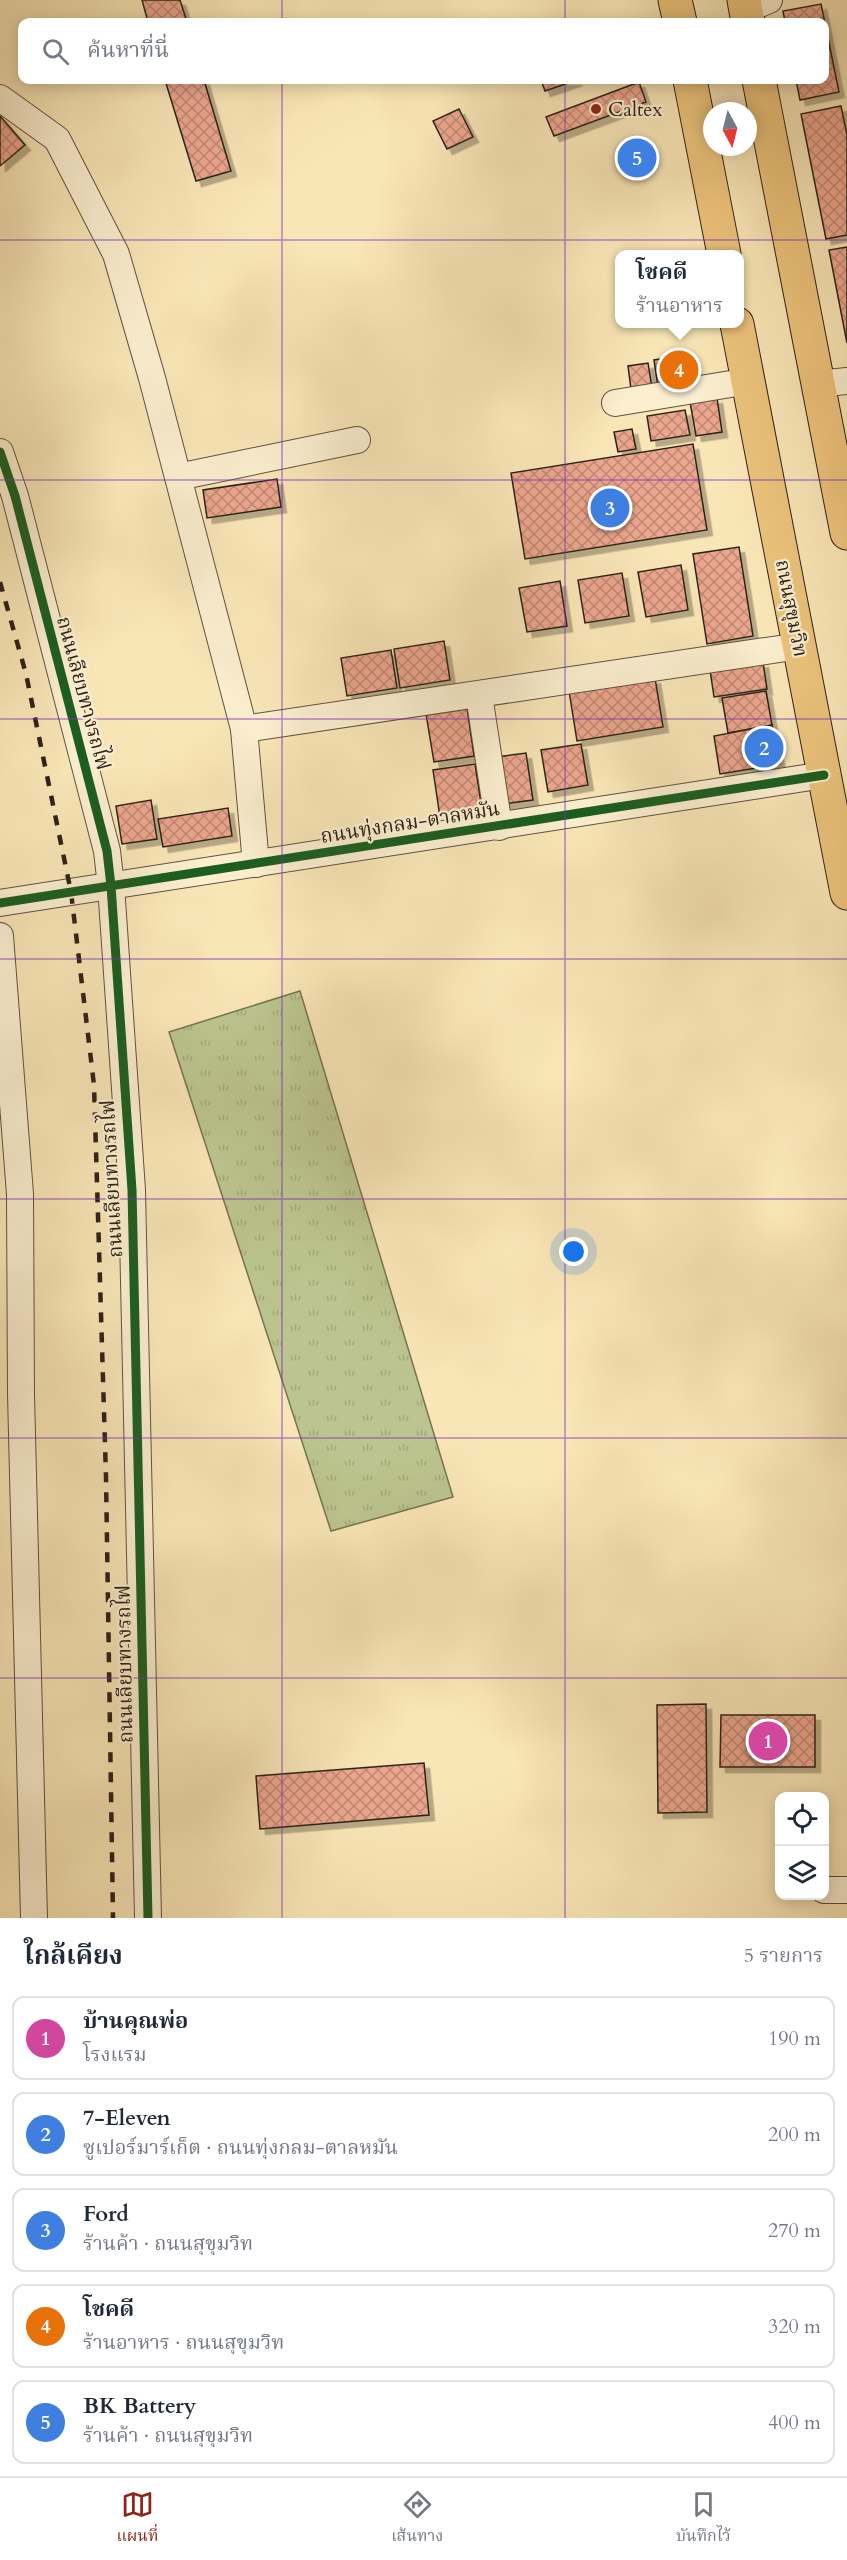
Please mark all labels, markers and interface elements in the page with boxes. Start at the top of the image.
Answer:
search box [18,18,829,84]
icon: search [39,35,72,68]
text: ค้นหาที่นี่ [87,35,169,65]
place label: Caltex [608,96,662,123]
marker: Caltex [589,102,603,116]
north arrow [703,102,757,156]
pin: 5 [618,136,656,180]
popup [615,250,744,328]
text: โชคดี [636,257,687,287]
text: ร้านอาหาร [636,292,723,319]
pin: 4 [660,348,698,392]
pin: 3 [590,486,630,530]
street label: ถนนสุขุมวิท [769,557,814,659]
street label: ถนนเลียบทางรถไฟ [50,613,117,773]
pin: 2 [744,726,783,771]
street label: ถนนทุ่งกลม-ตาลหมัน [318,795,502,850]
street label: ถนนเลียบทางรถไฟ [94,1099,129,1259]
your location [559,1237,588,1266]
street label: ถนนเลียบทางรถไฟ [110,1585,139,1743]
pin: 1 [748,1718,788,1764]
map controls [775,1792,829,1900]
button: locate [775,1792,829,1846]
button: layers [775,1846,829,1900]
text: ใกล้เคียง [24,1938,123,1973]
text: 5 รายการ [744,1942,823,1969]
text: บ้านคุณพ่อ [83,2006,188,2036]
text: 1 [40,2025,51,2052]
text: 190 m [768,2025,821,2052]
text: โรงแรม [83,2041,147,2068]
text: 7-Eleven [83,2103,171,2133]
text: 2 [40,2121,51,2148]
text: 200 m [768,2121,821,2148]
text: ซูเปอร์มาร์เก็ต · ถนนทุ่งกลม-ตาลหมัน [83,2134,398,2161]
text: Ford [83,2199,129,2229]
text: 3 [40,2217,51,2244]
text: 270 m [768,2217,821,2244]
text: ร้านค้า · ถนนสุขุมวิท [83,2230,253,2257]
text: โชคดี [83,2294,134,2324]
text: 4 [40,2313,51,2340]
text: 320 m [768,2313,821,2340]
text: ร้านอาหาร · ถนนสุขุมวิท [83,2329,284,2356]
text: BK Battery [83,2391,196,2421]
text: 5 [40,2409,51,2436]
text: 400 m [768,2409,821,2436]
text: ร้านค้า · ถนนสุขุมวิท [83,2422,253,2449]
tab: แผนที่ [116,2488,158,2550]
tab: เส้นทาง [391,2488,443,2550]
tab: บันทึกไว้ [676,2488,731,2550]

